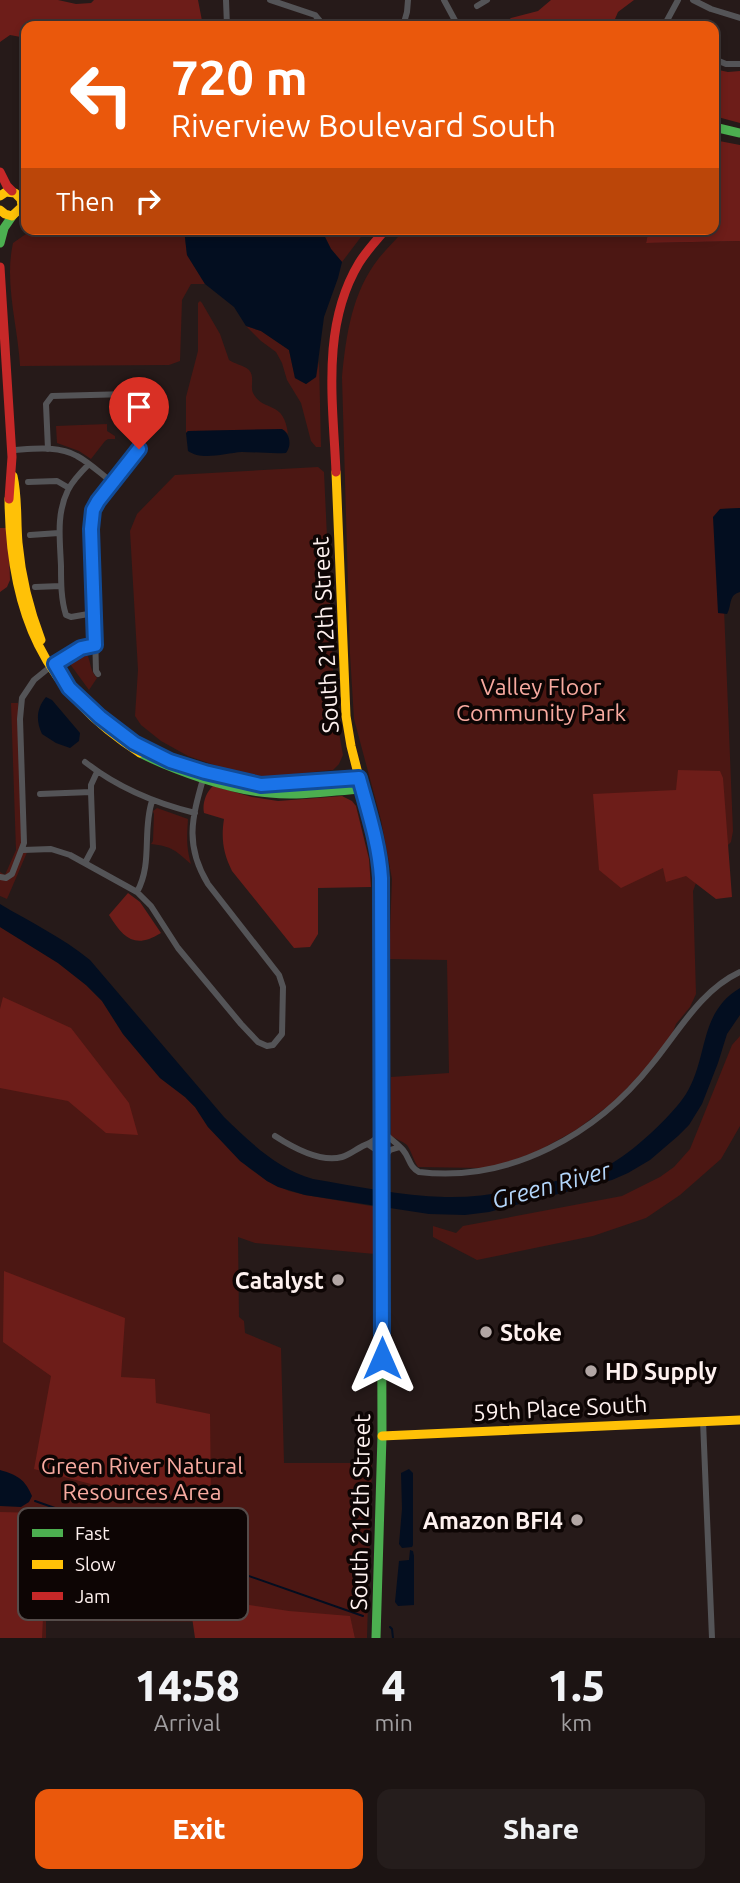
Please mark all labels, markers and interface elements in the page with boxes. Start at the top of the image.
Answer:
icon: left [56,49,147,140]
text: 720 m [171,49,308,104]
text: Riverview Boulevard South [171,107,556,143]
icon: right [129,182,167,220]
text: Then [56,187,115,216]
pin [109,377,169,449]
icon: arrive [120,388,158,426]
street label: South 212th Street [307,536,343,734]
park label: Valley Floor Community Park [456,674,626,725]
water label: Green River [489,1156,614,1214]
place label: Catalyst [235,1268,324,1293]
marker: Catalyst [330,1272,346,1288]
place label: Stoke [500,1320,562,1345]
position arrow [345,1321,419,1395]
marker: Stoke [478,1324,494,1340]
place label: HD Supply [605,1359,717,1384]
marker: HD Supply [583,1363,599,1379]
street label: 59th Place South [472,1391,648,1425]
street label: South 212th Street [346,1413,374,1611]
park label: Green River Natural Resources Area [41,1453,243,1504]
legend [18,1508,248,1620]
place label: Amazon BFI4 [423,1508,563,1533]
marker: Amazon BFI4 [569,1512,585,1528]
text: Fast [75,1522,110,1544]
text: Slow [75,1553,116,1575]
text: Jam [75,1585,111,1607]
text: 14:58 [135,1662,240,1709]
text: 4 [382,1662,406,1709]
text: 1.5 [548,1662,605,1709]
text: Arrival [154,1710,221,1735]
text: min [374,1710,413,1735]
text: km [561,1710,592,1735]
button: Exit [35,1789,363,1869]
button: Share [377,1789,705,1869]

